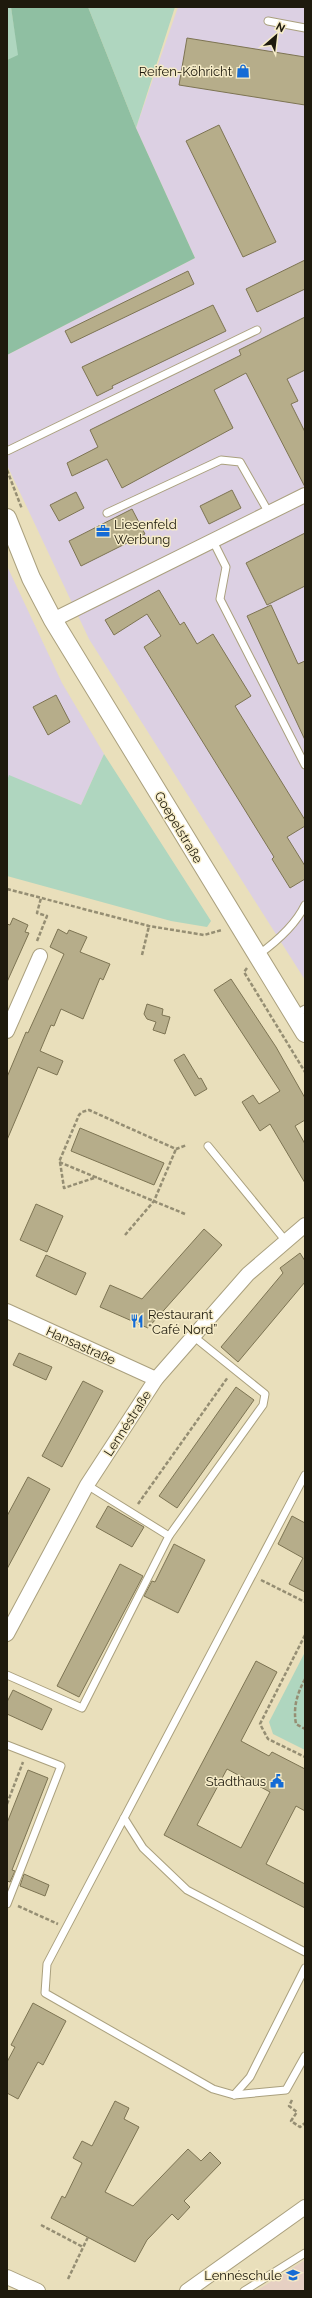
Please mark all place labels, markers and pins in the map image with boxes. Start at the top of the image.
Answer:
shop icon: Reifen-Köhricht [235,63,251,79]
place label: Reifen-Köhricht [139,64,233,79]
place label: Liesenfeld Werbung [114,517,177,547]
office icon: Liesenfeld Werbung [95,523,111,539]
place label: Restaurant “Café Nord” [148,1307,217,1337]
restaurant icon: Restaurant “Café Nord” [129,1313,145,1329]
public building icon: Stadthaus [269,1773,285,1789]
place label: Stadthaus [206,1774,266,1789]
school or university icon: Lennéschule [285,2267,301,2283]
place label: Lennéschule [204,2268,282,2283]

